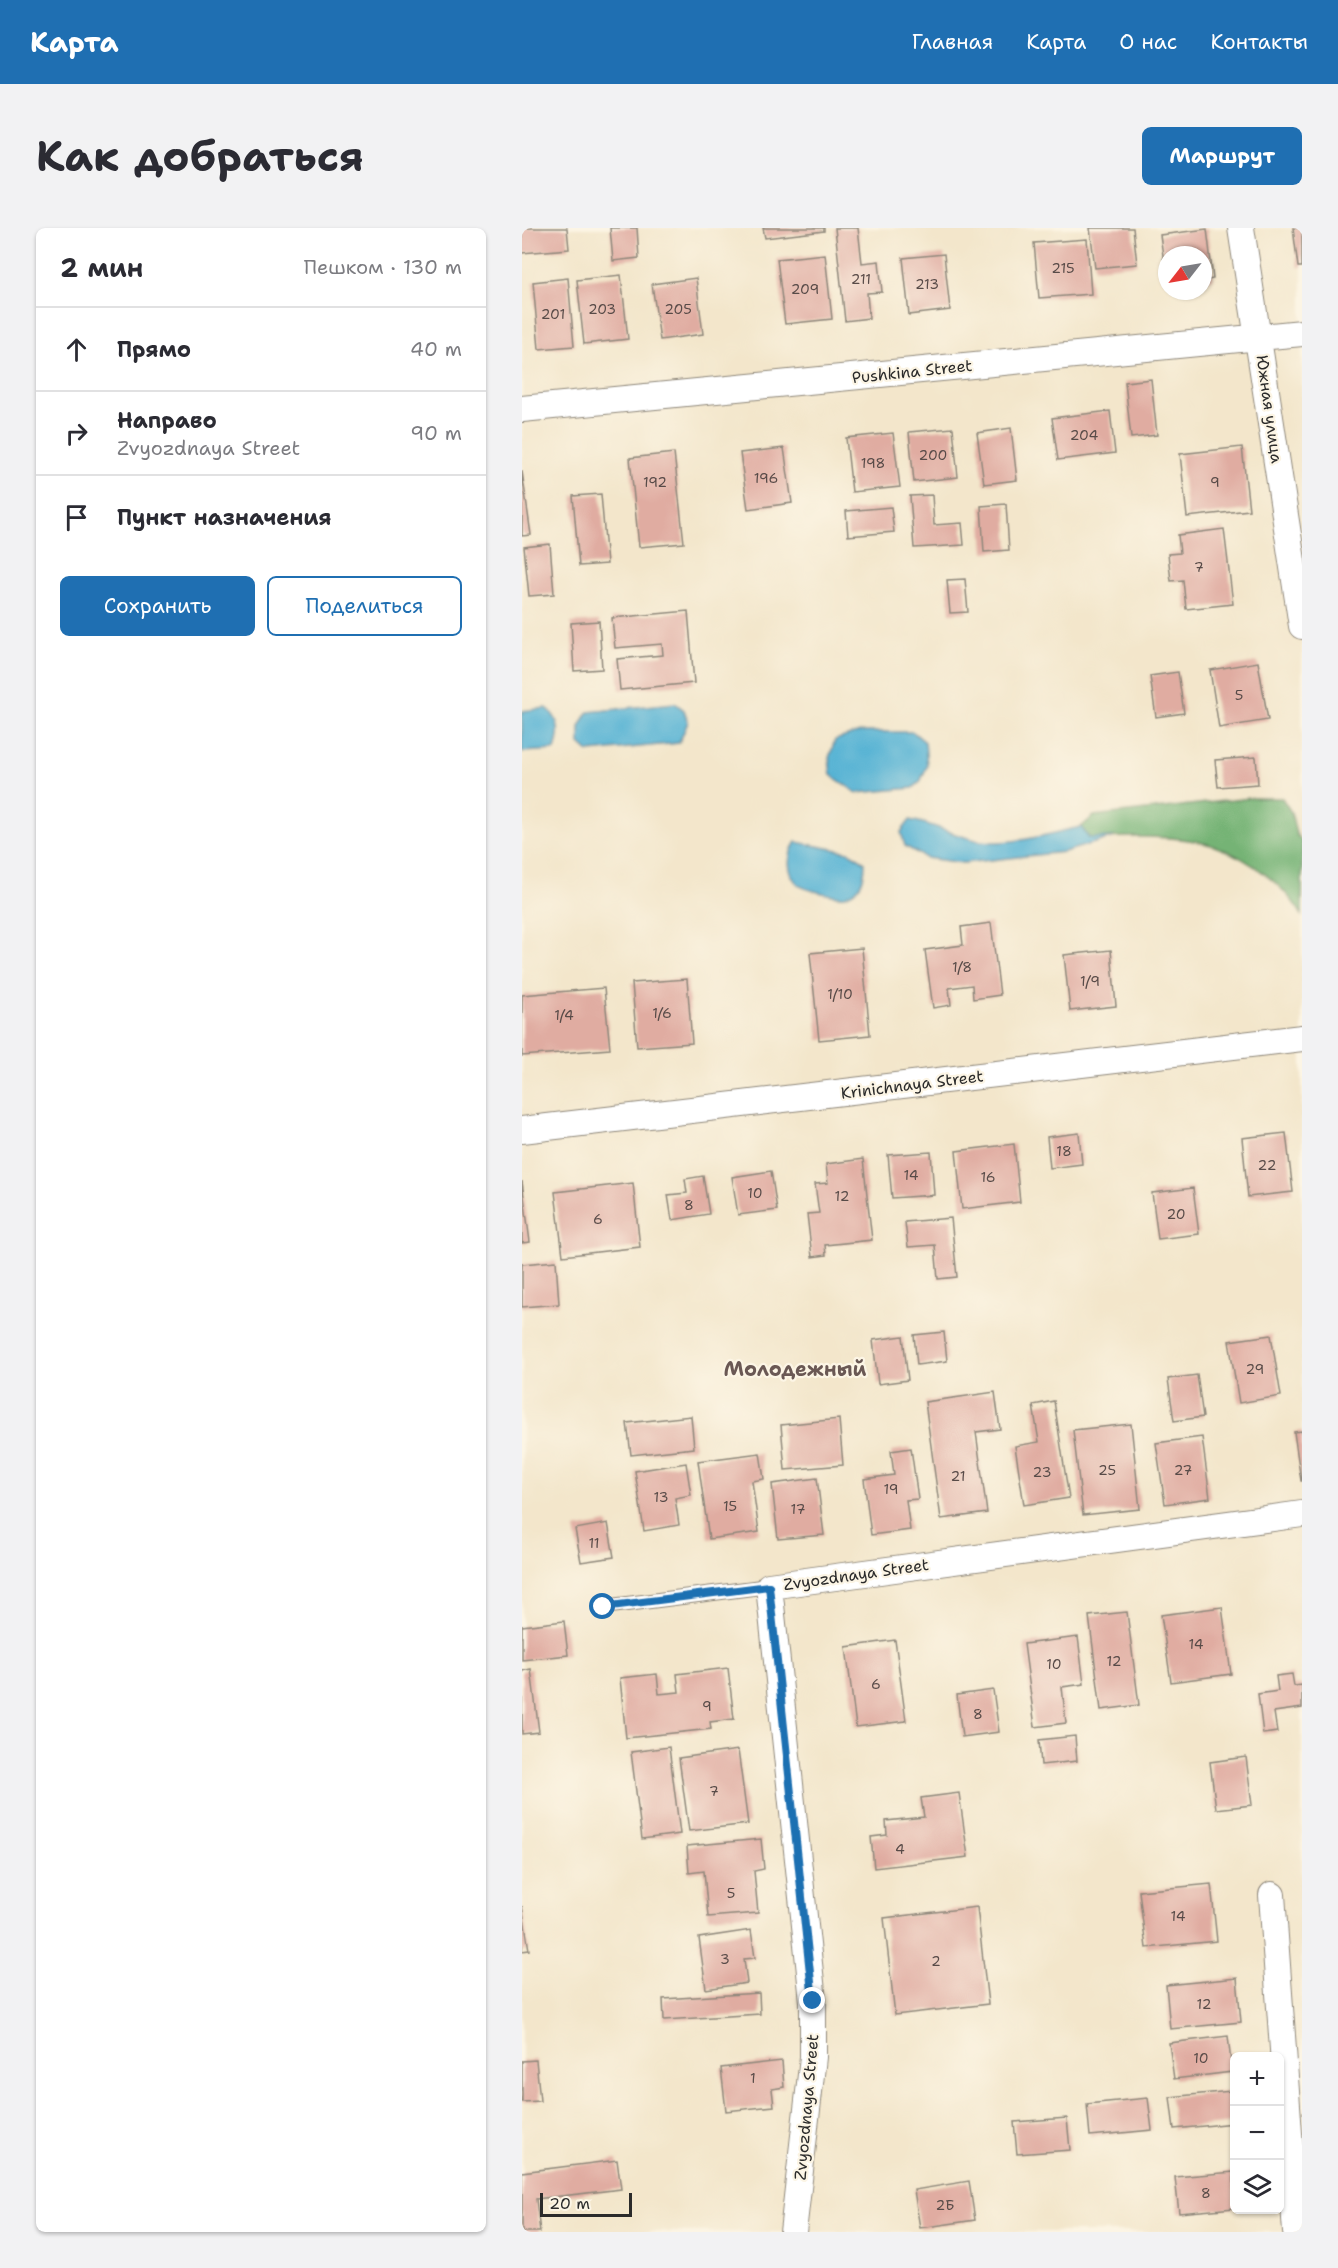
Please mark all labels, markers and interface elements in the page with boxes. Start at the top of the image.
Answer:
text: Карта [30,23,119,61]
text: Главная [912,28,993,56]
text: Карта [1026,28,1086,56]
text: О нас [1119,28,1177,56]
text: Контакты [1210,28,1308,56]
button: Маршрут [1142,127,1302,185]
text: Как добраться [36,128,364,184]
north arrow [1158,246,1212,300]
text: 2 мин [60,250,143,285]
text: Пешком · 130 m [304,254,462,280]
house number: 215 [1051,259,1075,277]
house number: 211 [851,270,871,288]
house number: 213 [915,275,939,293]
house number: 209 [791,280,819,298]
house number: 203 [588,300,616,318]
house number: 205 [664,300,692,318]
house number: 201 [541,305,565,323]
icon: ahead [60,333,93,366]
text: Прямо [117,335,191,364]
text: 40 m [410,336,462,362]
street label: Южная улица [1252,354,1287,465]
street label: Pushkina Street [851,355,973,388]
text: Направо [117,406,217,435]
icon: right [60,417,93,450]
text: 90 m [410,420,462,446]
house number: 204 [1070,426,1098,444]
text: Zvyozdnaya Street [117,435,300,461]
house number: 200 [919,446,947,464]
house number: 198 [861,454,885,472]
house number: 196 [754,469,778,487]
house number: 192 [643,473,667,491]
house number: 9 [1210,473,1220,491]
icon: arrive [60,501,93,534]
text: Пункт назначения [117,503,331,532]
house number: 7 [1194,558,1204,576]
button: Сохранить [60,576,255,636]
button: Поделиться [267,576,462,636]
house number: 5 [1235,686,1243,704]
house number: 1/8 [952,958,972,976]
house number: 1/9 [1080,972,1100,990]
house number: 1/10 [827,985,853,1003]
house number: 1/6 [652,1004,672,1022]
house number: 1/4 [554,1006,574,1024]
street label: Krinichnaya Street [840,1065,985,1104]
house number: 18 [1056,1142,1072,1160]
house number: 22 [1258,1156,1276,1174]
house number: 14 [903,1166,919,1184]
house number: 16 [980,1168,996,1186]
house number: 10 [747,1184,763,1202]
house number: 12 [835,1187,849,1205]
house number: 8 [684,1196,694,1214]
house number: 20 [1166,1205,1186,1223]
house number: 6 [593,1210,603,1228]
district label: Молодежный [724,1356,867,1382]
house number: 29 [1246,1360,1264,1378]
house number: 25 [1098,1461,1116,1479]
house number: 27 [1174,1461,1192,1479]
house number: 23 [1033,1463,1051,1481]
house number: 21 [951,1467,965,1485]
house number: 19 [883,1480,899,1498]
house number: 13 [654,1488,668,1506]
house number: 15 [723,1497,737,1515]
house number: 17 [791,1500,805,1518]
house number: 11 [588,1534,600,1552]
street label: Zvyozdnaya Street [782,1554,930,1595]
route start [589,1593,615,1619]
house number: 14 [1188,1635,1204,1653]
house number: 12 [1107,1652,1121,1670]
house number: 10 [1046,1655,1062,1673]
house number: 6 [871,1675,881,1693]
house number: 9 [702,1697,712,1715]
house number: 8 [973,1705,983,1723]
house number: 7 [709,1782,719,1800]
house number: 4 [895,1840,905,1858]
house number: 5 [727,1884,735,1902]
house number: 14 [1170,1907,1186,1925]
house number: 3 [720,1950,730,1968]
house number: 2 [931,1952,941,1970]
route end [799,1987,825,2013]
house number: 12 [1197,1995,1211,2013]
street label: Zvyozdnaya Street [790,2033,823,2181]
house number: 10 [1193,2049,1209,2067]
map controls [1230,2052,1284,2214]
button: + [1230,2052,1284,2106]
house number: 1 [750,2069,756,2087]
button: − [1230,2106,1284,2160]
button: layers [1230,2160,1284,2214]
house number: 8 [1201,2184,1211,2202]
scale bar [540,2190,632,2218]
text: 20 m [549,2193,590,2214]
house number: 2Б [935,2196,955,2214]

